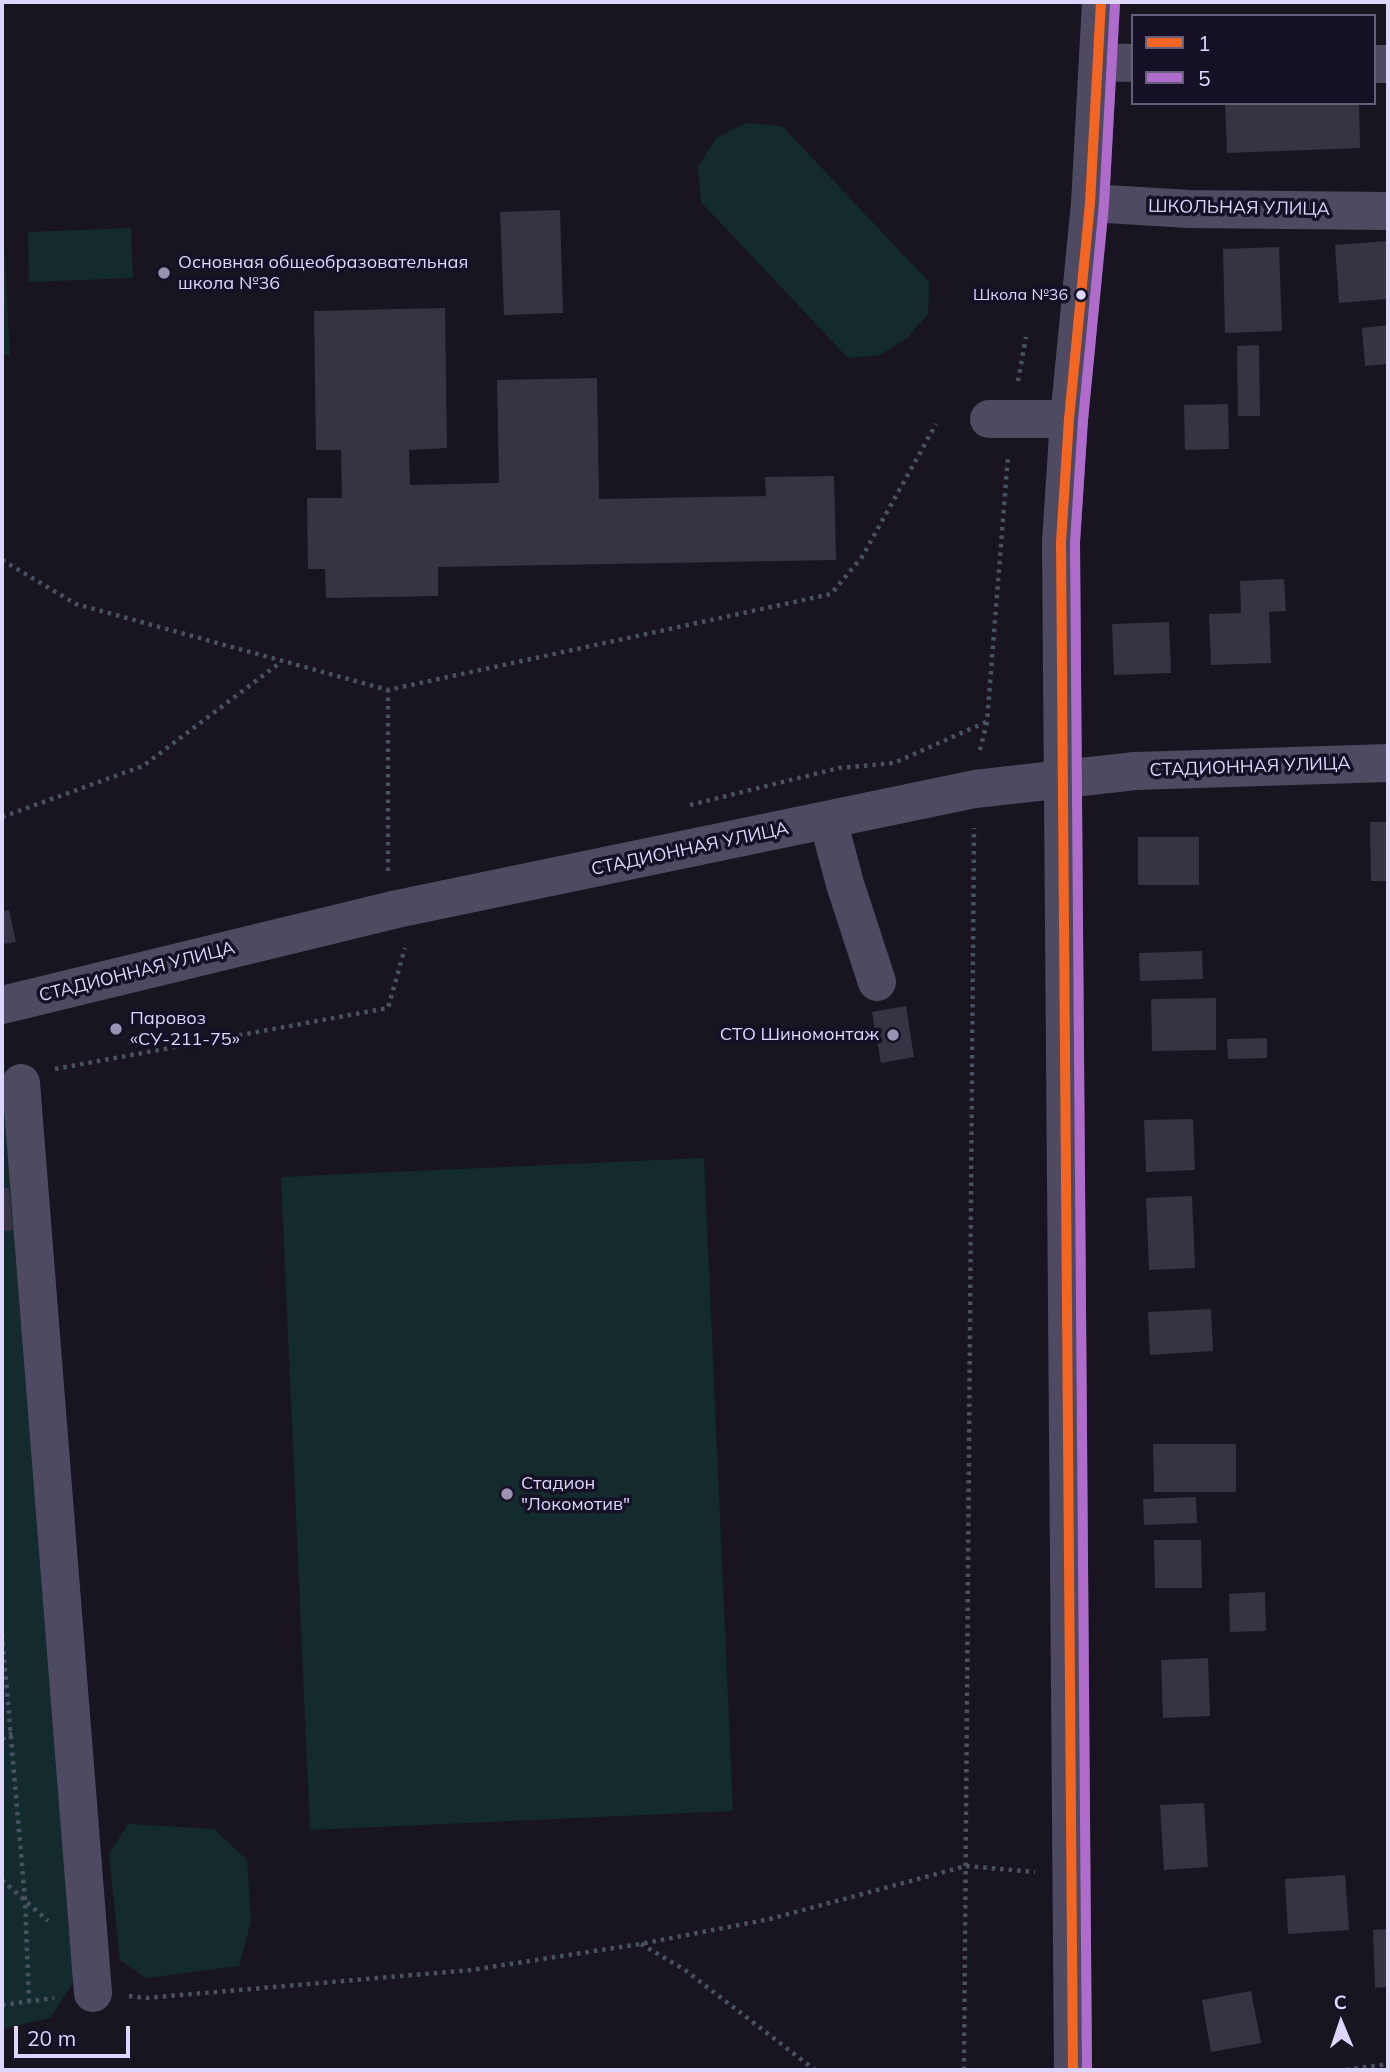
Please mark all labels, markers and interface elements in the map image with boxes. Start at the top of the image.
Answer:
legend [1131,14,1376,105]
text: 1 [1198,30,1211,56]
text: 5 [1198,65,1211,91]
street label: ШКОЛЬНАЯ УЛИЦА [1148,196,1330,220]
place label: Основная общеобразовательная школа №36 [178,252,468,294]
marker: Основная общеобразовательная школа №36 [156,265,172,281]
place label: Школа №36 [973,285,1068,305]
marker: Школа №36 [1074,288,1088,302]
street label: СТАДИОННАЯ УЛИЦА [1149,753,1351,781]
street label: СТАДИОННАЯ УЛИЦА [589,818,791,880]
street label: СТАДИОННАЯ УЛИЦА [37,937,237,1007]
place label: Паровоз «СУ-211-75» [130,1008,240,1050]
marker: Паровоз «СУ-211-75» [108,1021,124,1037]
place label: СТО Шиномонтаж [720,1024,879,1046]
marker: СТО Шиномонтаж [885,1027,901,1043]
place label: Стадион "Локомотив" [521,1473,630,1516]
marker: Стадион "Локомотив" [499,1486,515,1502]
north arrow [1306,1988,1376,2058]
text: С [1333,1990,1347,2014]
scale bar [18,2012,133,2056]
text: 20 m [27,2025,76,2051]

